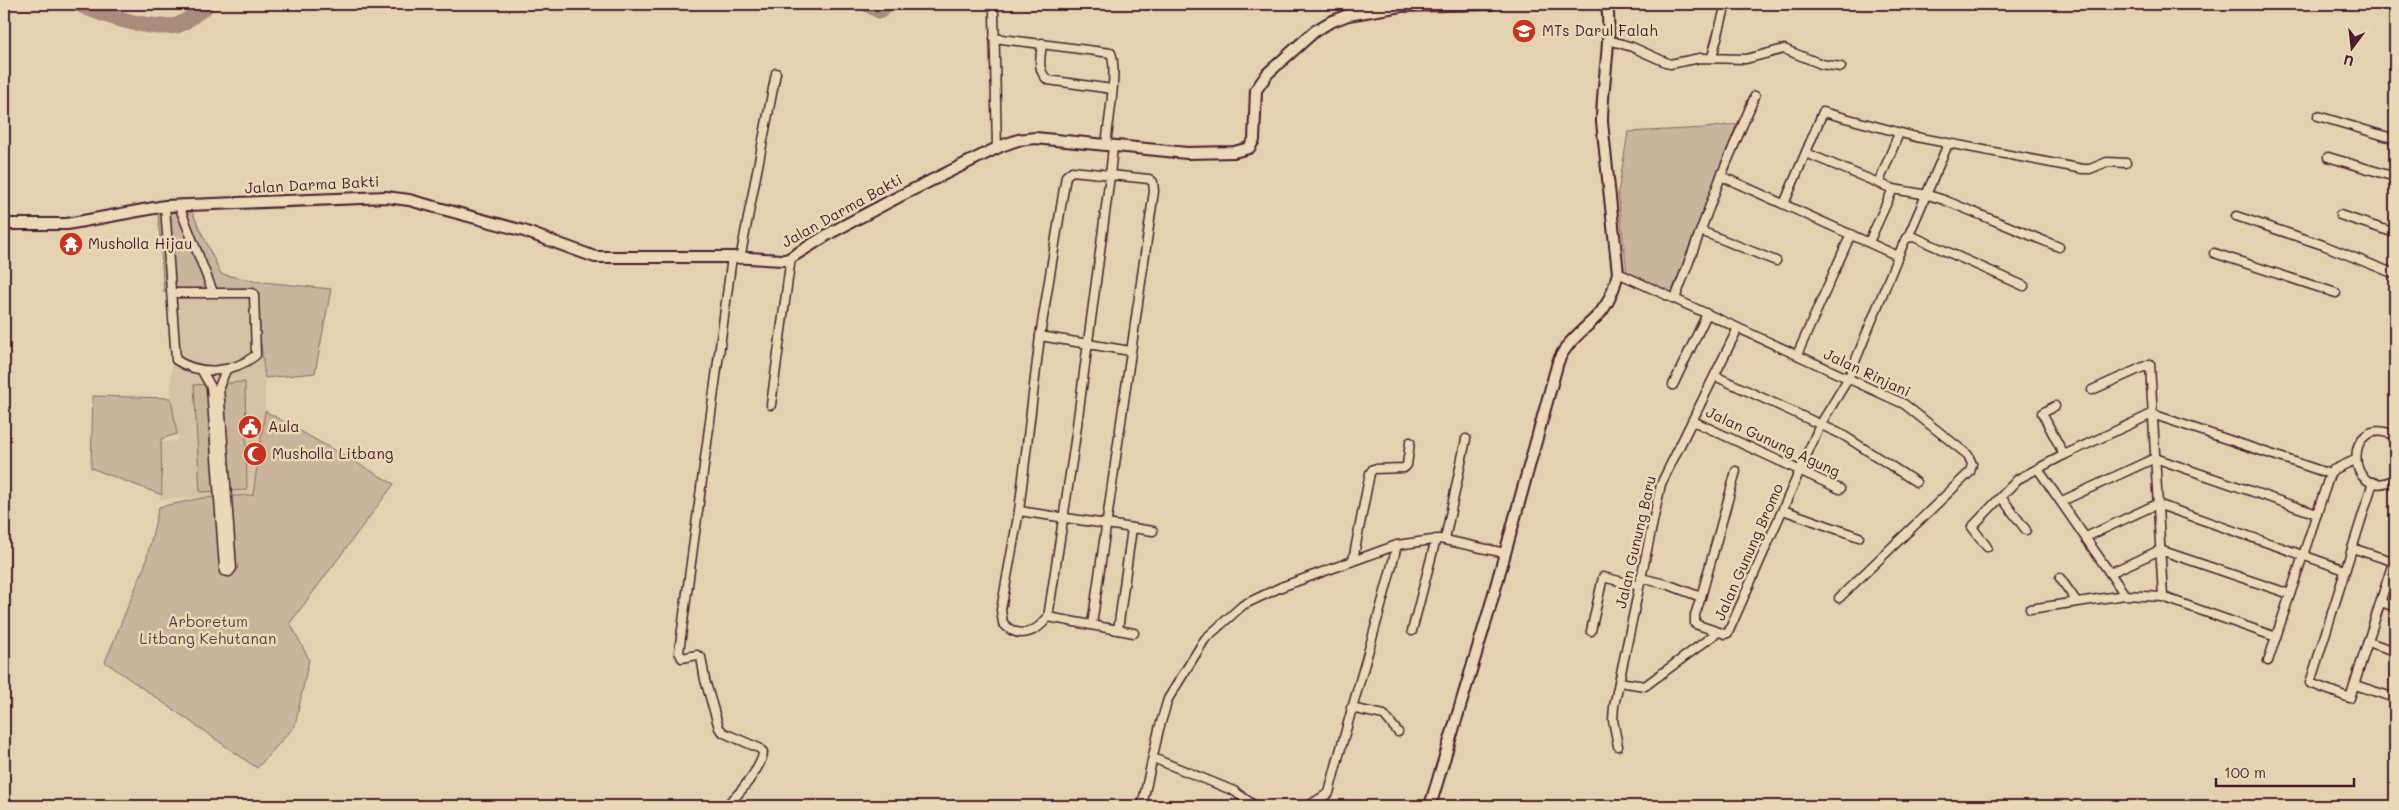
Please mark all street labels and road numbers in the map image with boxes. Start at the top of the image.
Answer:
street label: Jalan Darma Bakti [778,169,905,252]
street label: Jalan Darma Bakti [244,170,380,198]
street label: Jalan Rinjani [1821,343,1914,401]
street label: Jalan Gunung Agung [1703,401,1844,481]
street label: Jalan Gunung Baru [1610,473,1660,610]
street label: Jalan Gunung Bromo [1709,480,1787,623]

